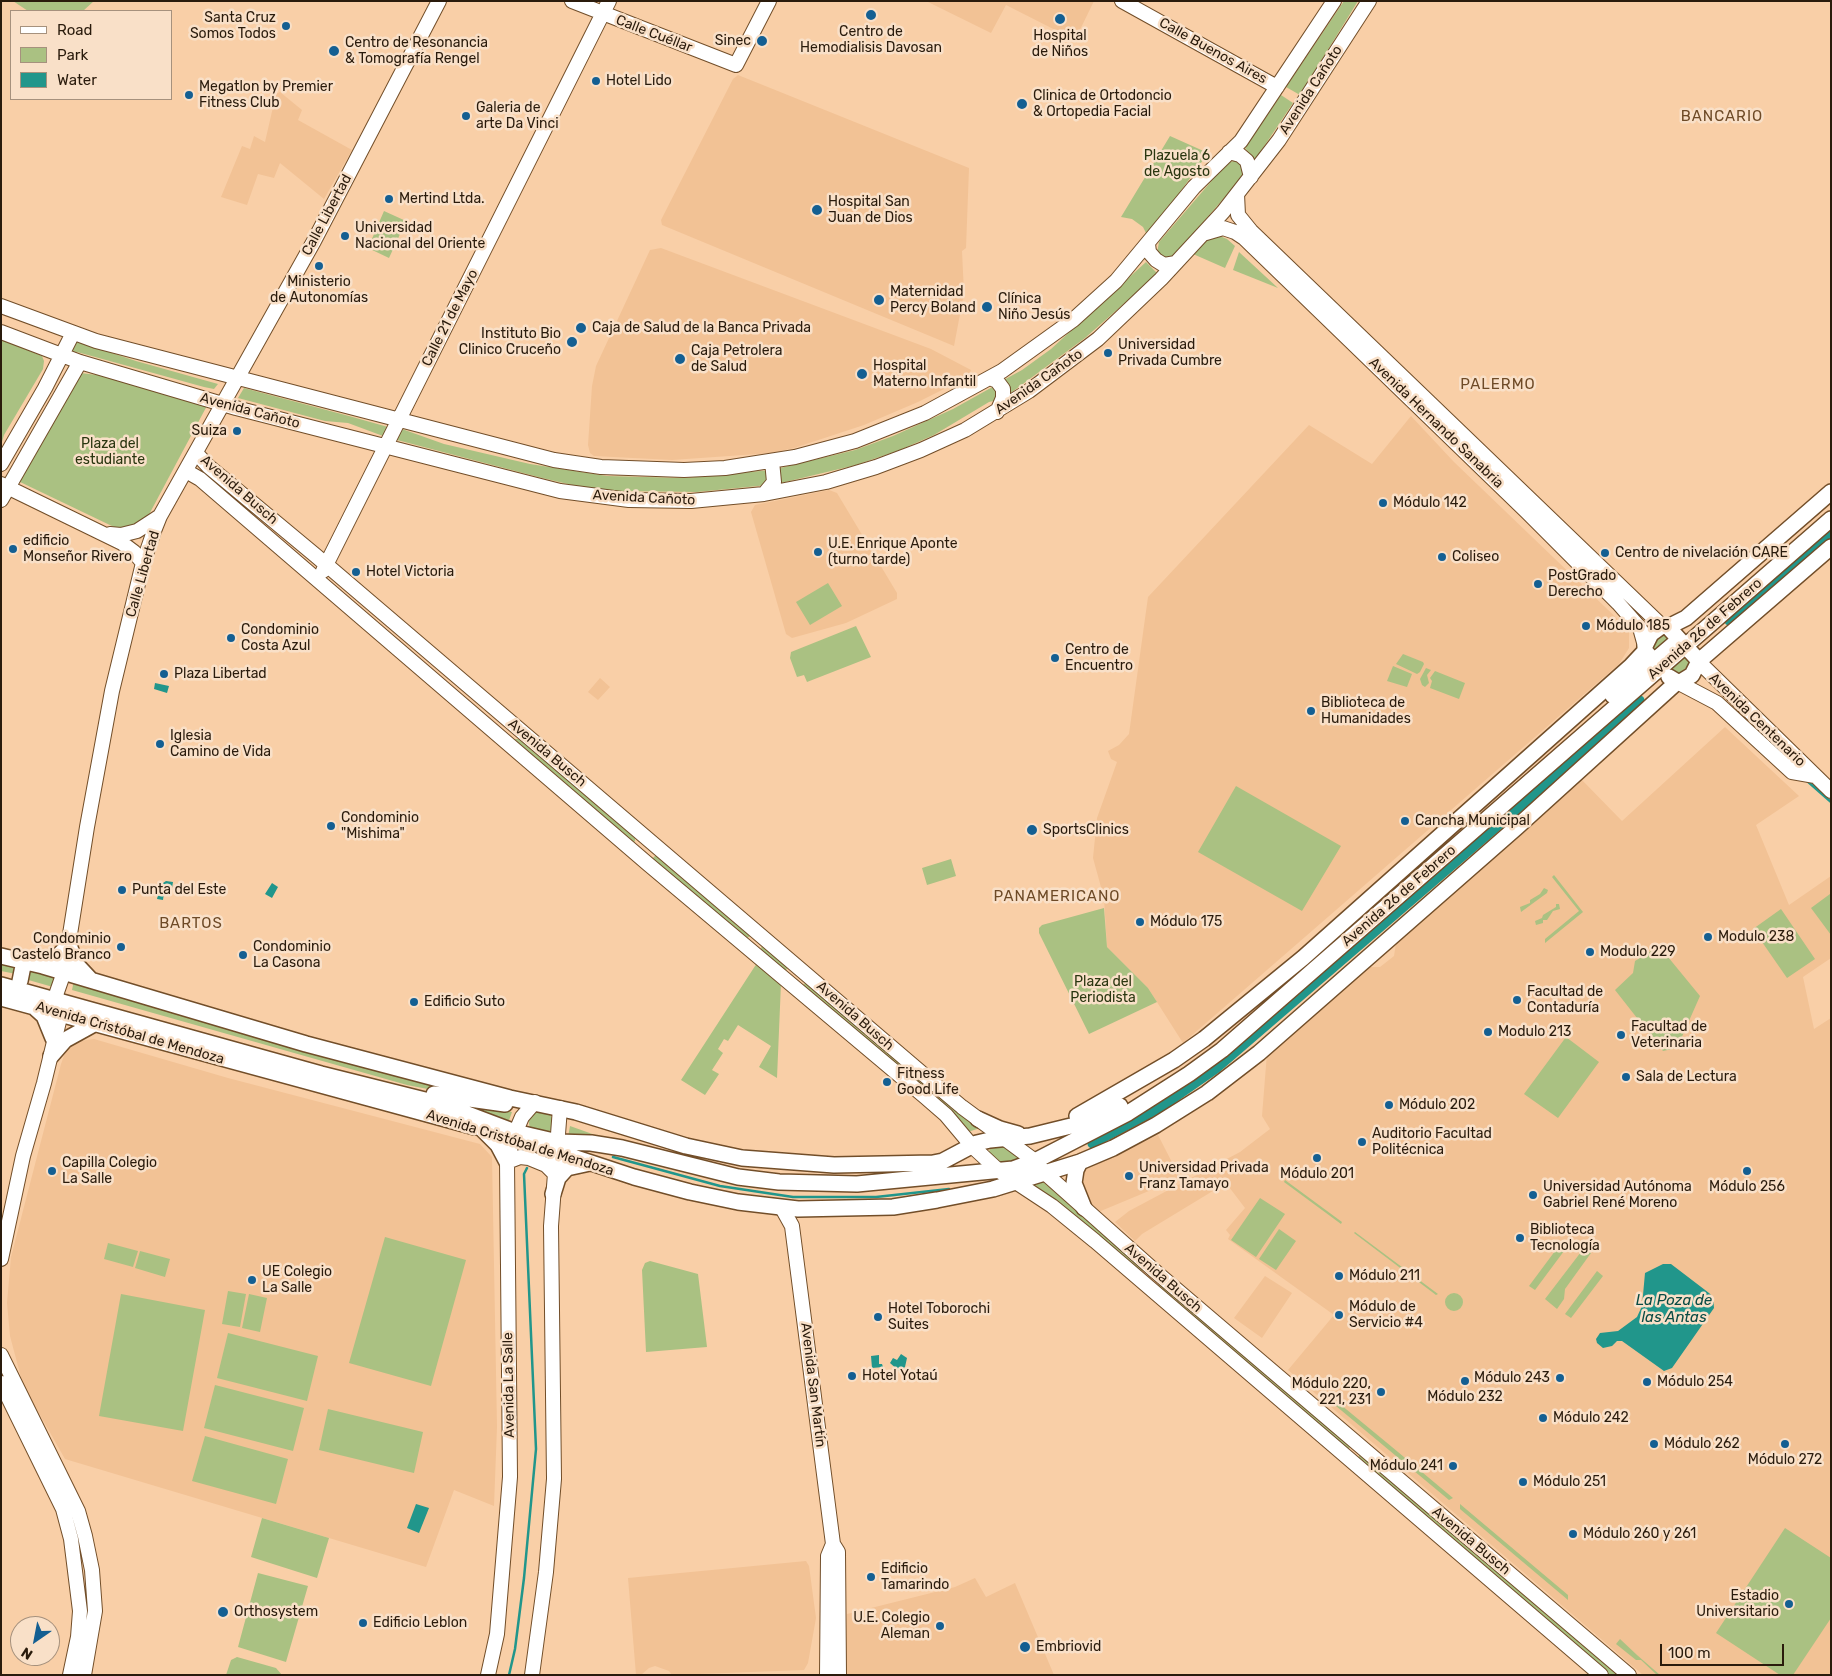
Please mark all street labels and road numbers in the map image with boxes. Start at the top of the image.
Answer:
street label: Calle Cuéllar [613,12,695,56]
street label: Calle Buenos Aires [1156,14,1270,88]
street label: Avenida Cañoto [1276,42,1346,138]
street label: Calle Libertad [299,172,355,258]
street label: Calle 21 de Mayo [418,267,482,369]
street label: Avenida Cañoto [992,346,1086,418]
street label: Avenida Hernando Sanabria [1365,354,1507,492]
street label: Avenida Cañoto [198,390,302,432]
street label: Avenida Busch [197,452,281,528]
street label: Avenida Cañoto [592,487,696,509]
street label: Calle Libertad [123,529,163,619]
street label: Avenida 26 de Febrero [1644,575,1766,683]
street label: Avenida Centenario [1705,670,1809,770]
street label: Avenida Busch [505,715,589,791]
street label: Avenida 26 de Febrero [1338,842,1460,950]
street label: Avenida Busch [813,978,897,1054]
street label: Avenida Cristóbal de Mendoza [34,998,226,1068]
street label: Avenida Cristóbal de Mendoza [424,1106,616,1180]
street label: Avenida Busch [1121,1240,1205,1316]
street label: Avenida San Martín [797,1322,829,1448]
street label: Avenida La Salle [500,1332,518,1438]
street label: Avenida Busch [1429,1503,1513,1579]

